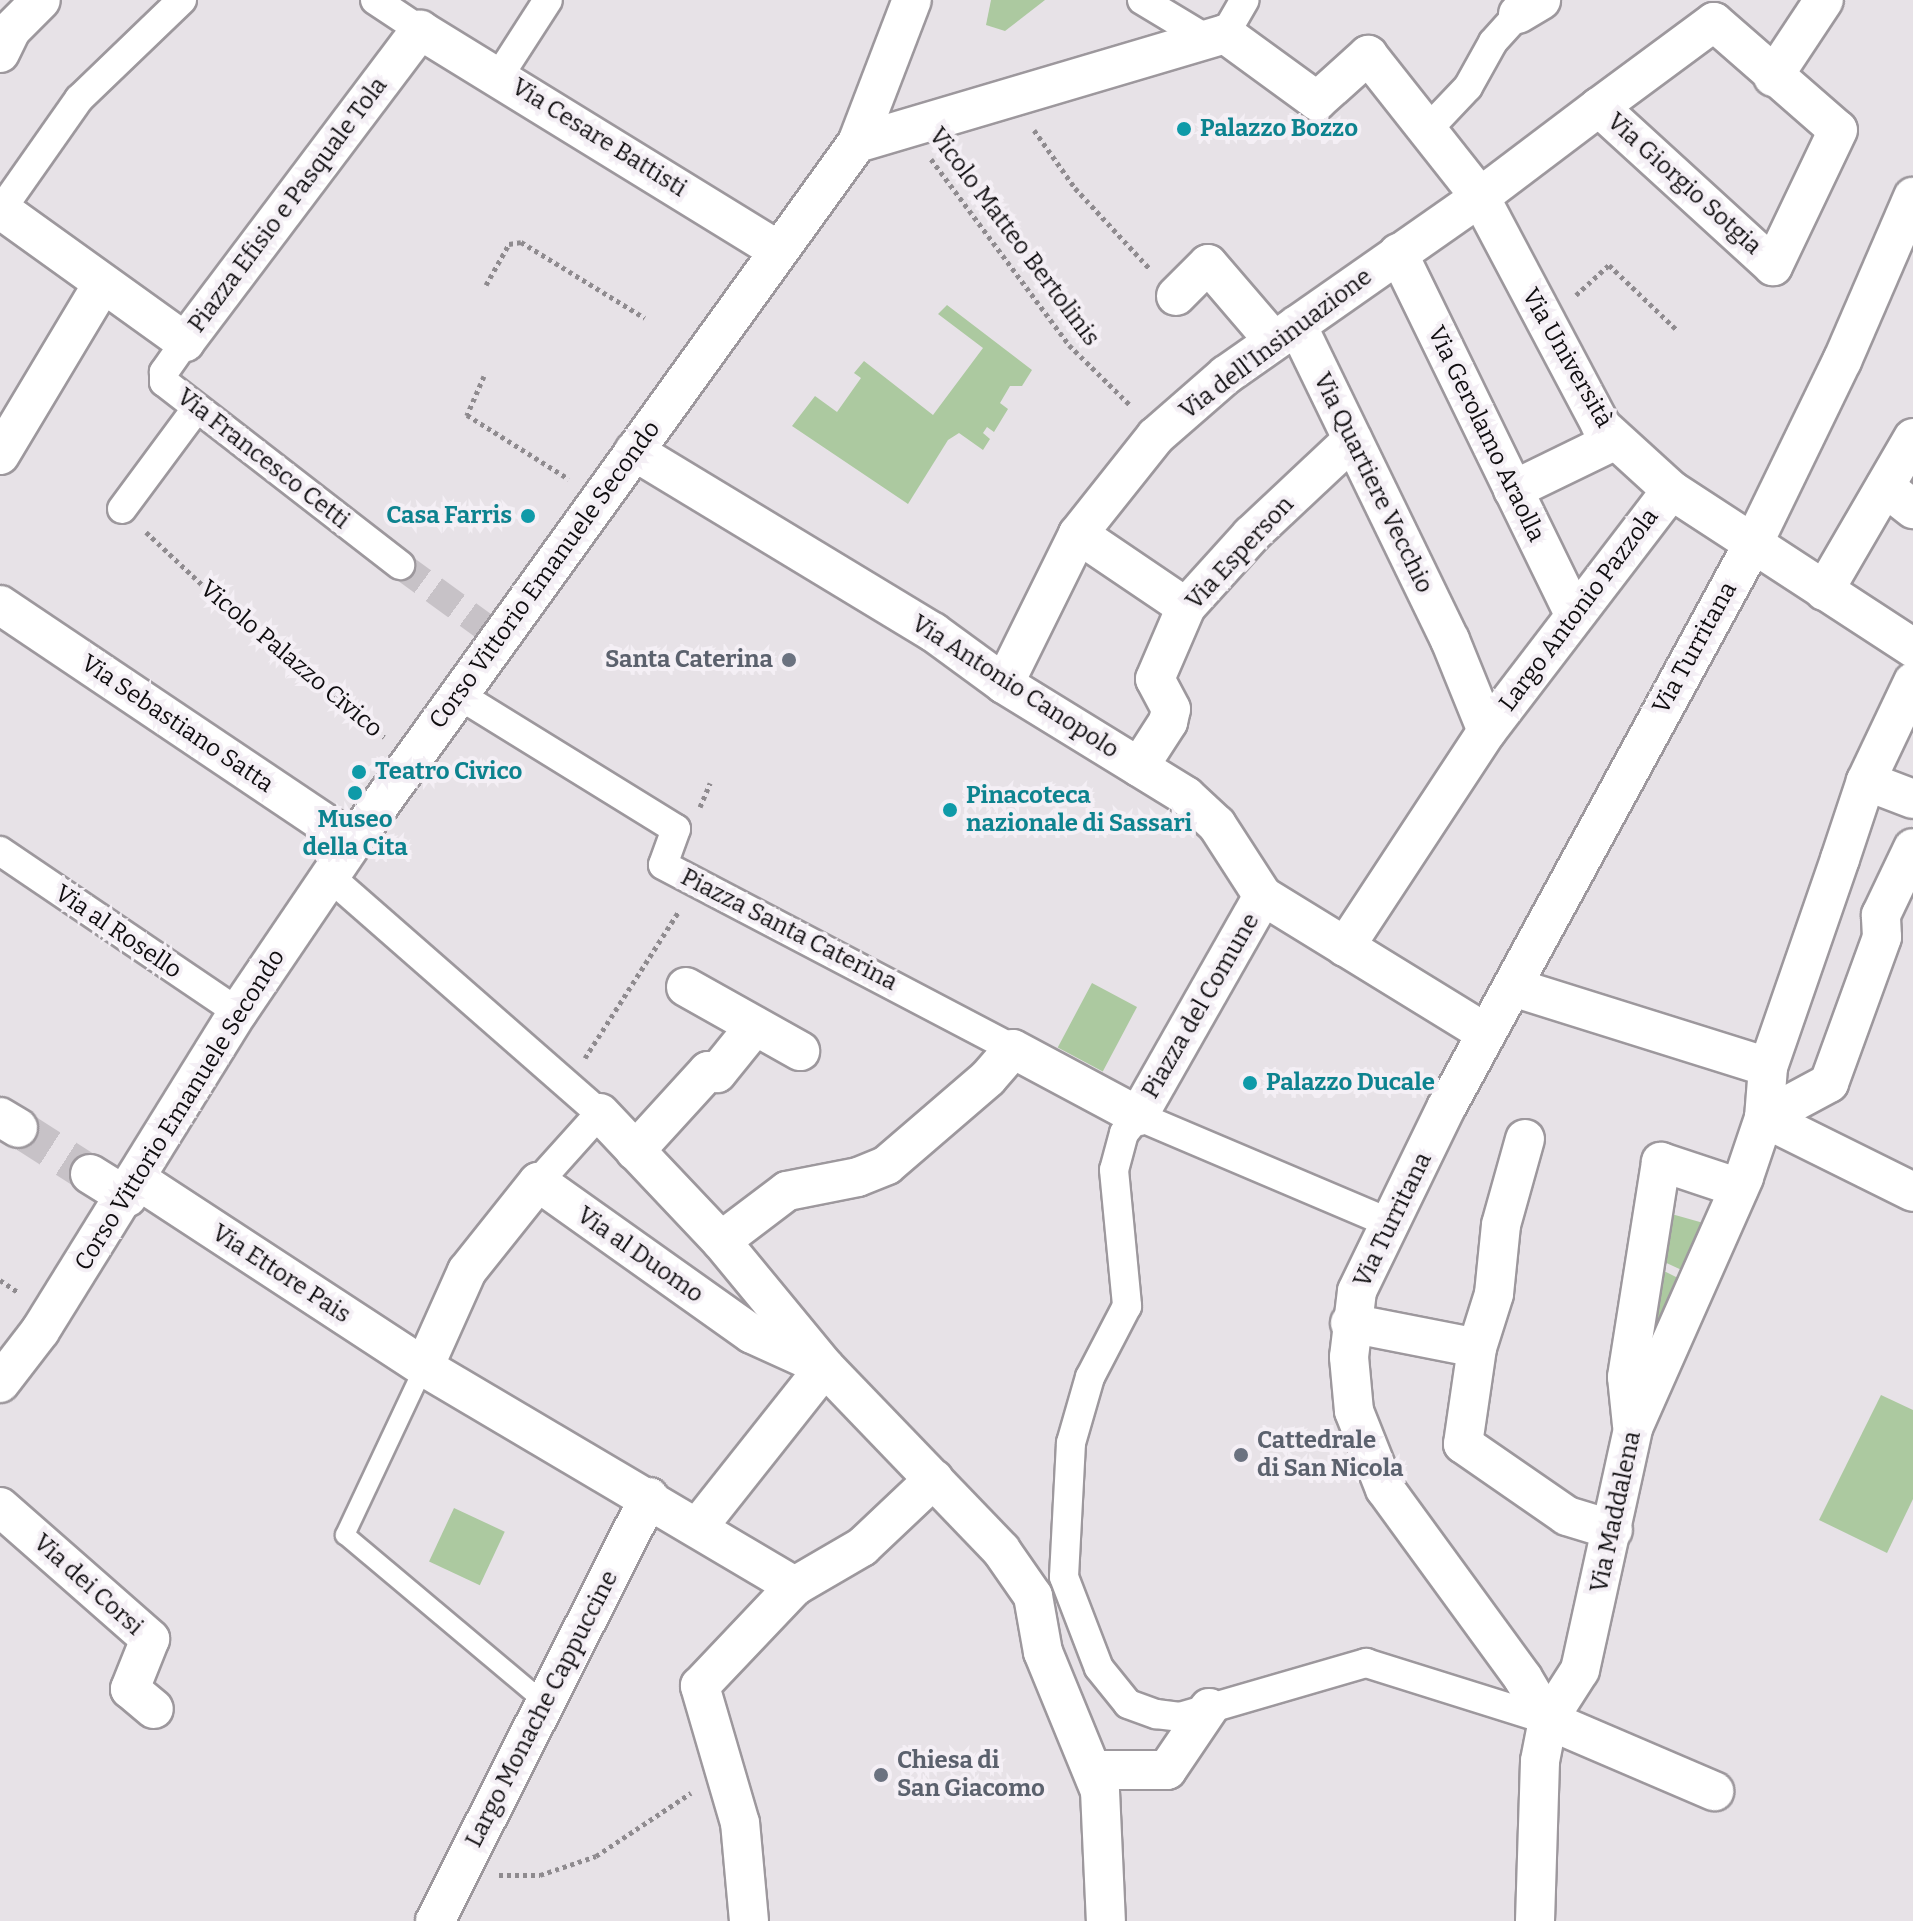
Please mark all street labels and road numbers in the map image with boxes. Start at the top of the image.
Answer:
street label: Piazza Efisio e Pasquale Tola [183,72,393,338]
street label: Via Cesare Battisti [506,73,692,203]
street label: Via Giorgio Sotgia [1601,107,1767,261]
street label: Vicolo Matteo Bertolinis [923,122,1105,352]
street label: Via dell'Insinuazione [1174,262,1378,426]
street label: Via Università [1516,283,1618,433]
street label: Via Gerolamo Araolla [1421,322,1551,546]
street label: Via Quartiere Vecchio [1307,368,1439,598]
street label: Via Francesco Cetti [171,383,355,535]
street label: Corso Vittorio Emanuele Secondo [424,415,666,735]
street label: Via Esperson [1180,490,1300,616]
street label: Largo Antonio Pazzola [1493,503,1665,717]
street label: Vicolo Palazzo Civico [194,574,388,744]
street label: Via Turritana [1647,577,1743,719]
street label: Via Antonio Canopolo [906,609,1124,765]
street label: Via Sebastiano Satta [75,649,279,799]
street label: Piazza Santa Caterina [676,863,902,997]
street label: Via al Rosello [49,879,187,985]
street label: Piazza del Comune [1136,908,1266,1104]
street label: Corso Vittorio Emanuele Secondo [69,944,291,1276]
street label: Via Turritana [1348,1148,1438,1292]
street label: Via al Duomo [571,1201,709,1309]
street label: Via Ettore Pais [206,1219,356,1329]
street label: Via Maddalena [1585,1429,1647,1595]
street label: Via dei Corsi [27,1528,149,1642]
street label: Largo Monache Cappuccine [460,1566,624,1852]

